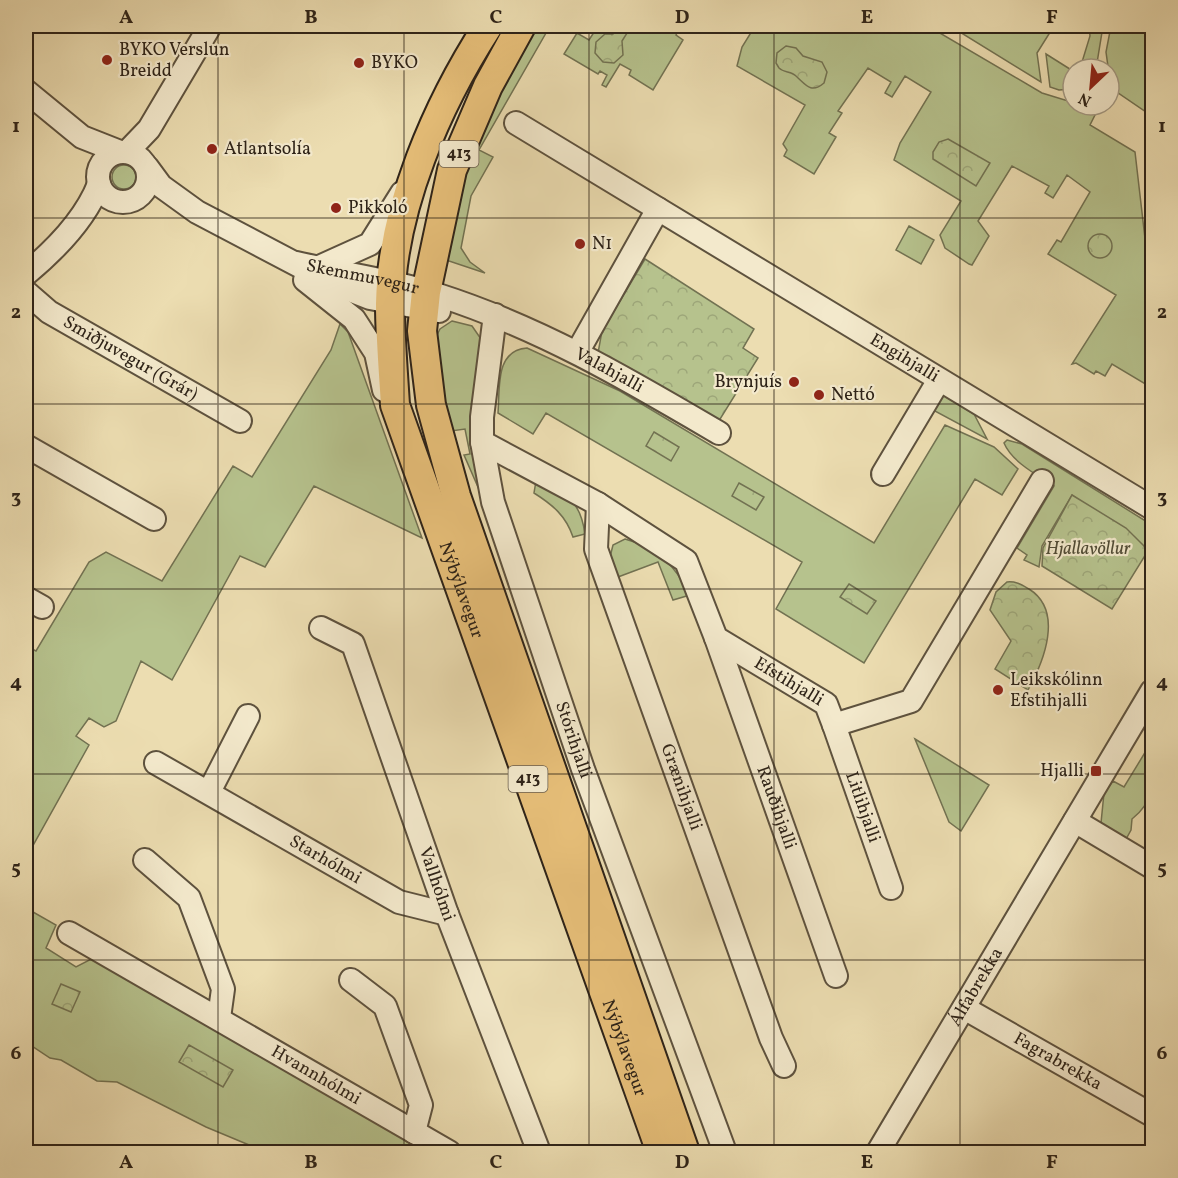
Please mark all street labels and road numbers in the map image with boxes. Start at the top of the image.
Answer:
road number: 413 [440,141,478,167]
street label: Skemmuvegur [304,253,422,301]
street label: Smiðjuvegur (Grár) [58,310,202,407]
street label: Engihjalli [865,327,944,389]
street label: Valahjalli [570,342,648,399]
street label: Nýbýlavegur [432,538,490,642]
street label: Efstihjalli [749,651,829,712]
street label: Stórihjalli [549,698,598,782]
street label: Grænihjalli [654,740,708,834]
street label: Rauðihjalli [750,762,803,853]
road number: 413 [508,766,548,792]
street label: Litlihjalli [839,768,887,846]
street label: Starhólmi [284,829,366,890]
street label: Vallhólmi [412,843,461,925]
street label: Álfabrekka [943,943,1009,1031]
street label: Nýbýlavegur [595,996,653,1100]
street label: Fagrabrekka [1009,1026,1107,1097]
street label: Hvannhólmi [266,1039,366,1111]

